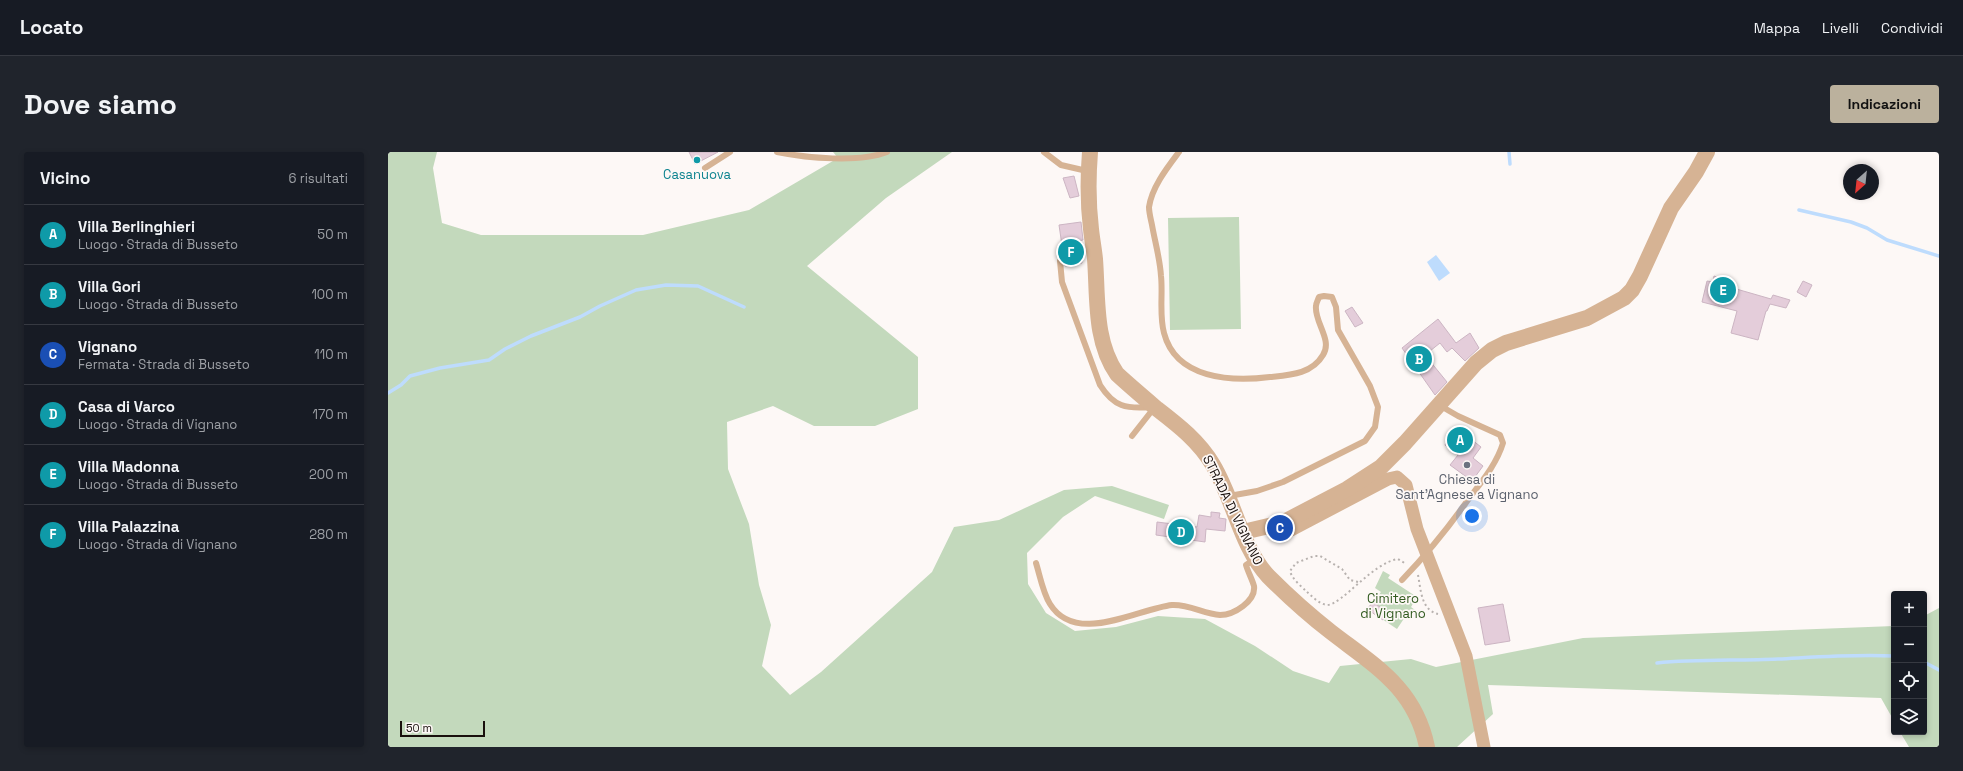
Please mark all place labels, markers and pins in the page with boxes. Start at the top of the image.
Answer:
marker: Casanuova [692,155,702,165]
place label: Casanuova [663,166,731,183]
pin: F [1058,237,1084,267]
pin: E [1710,275,1736,305]
pin: B [1406,344,1432,374]
pin: A [1447,425,1473,455]
marker: Chiesa di Sant'Agnese a Vignano [1462,460,1472,470]
place label: Chiesa di Sant'Agnese a Vignano [1395,471,1539,503]
pin: C [1267,513,1293,543]
pin: D [1168,517,1194,547]

